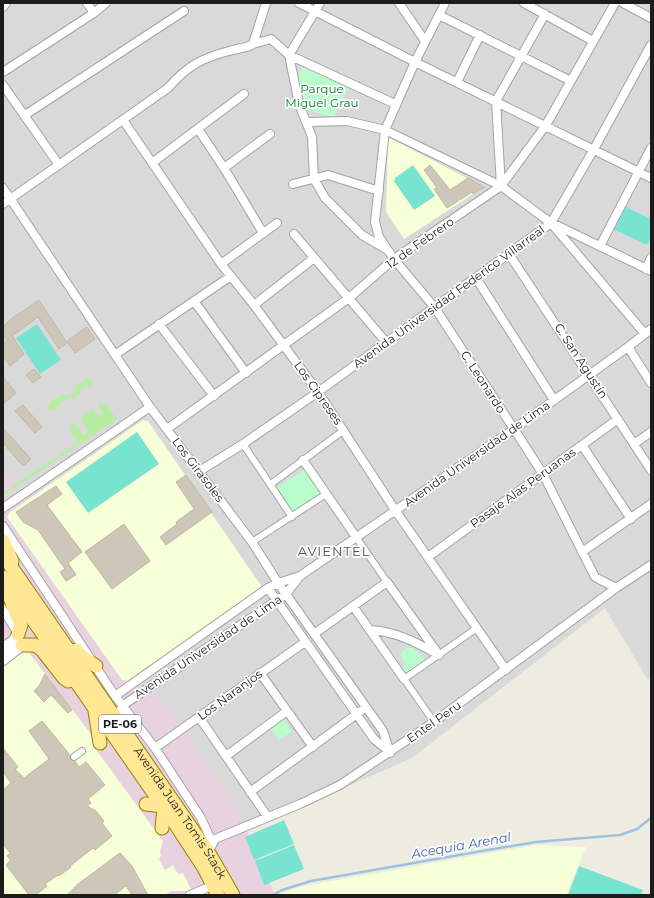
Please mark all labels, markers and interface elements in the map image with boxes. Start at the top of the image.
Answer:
park label: Parque Miguel Grau [285,81,359,110]
street label: 12 de Febrero [383,214,457,272]
street label: Avenida Universidad Federico Villarreal [350,222,547,371]
street label: C. San Agustín [551,320,611,401]
street label: C. Leonardo [458,348,509,416]
street label: Los Cipreses [291,358,346,428]
street label: Avenida Universidad de Lima [401,397,553,510]
street label: Los Girasoles [169,434,228,505]
street label: Pasaje Alas Peruanas [467,444,579,531]
district label: AVIENTEL [298,543,370,559]
street label: Avenida Universidad de Lima [131,591,284,702]
street label: Los Naranjos [194,666,265,723]
street label: Entel Peru [404,697,464,746]
road number: PE-06 [99,715,141,733]
street label: Avenida Juan Tomis Stack [131,744,231,882]
water label: Acequia Arenal [409,828,513,862]

